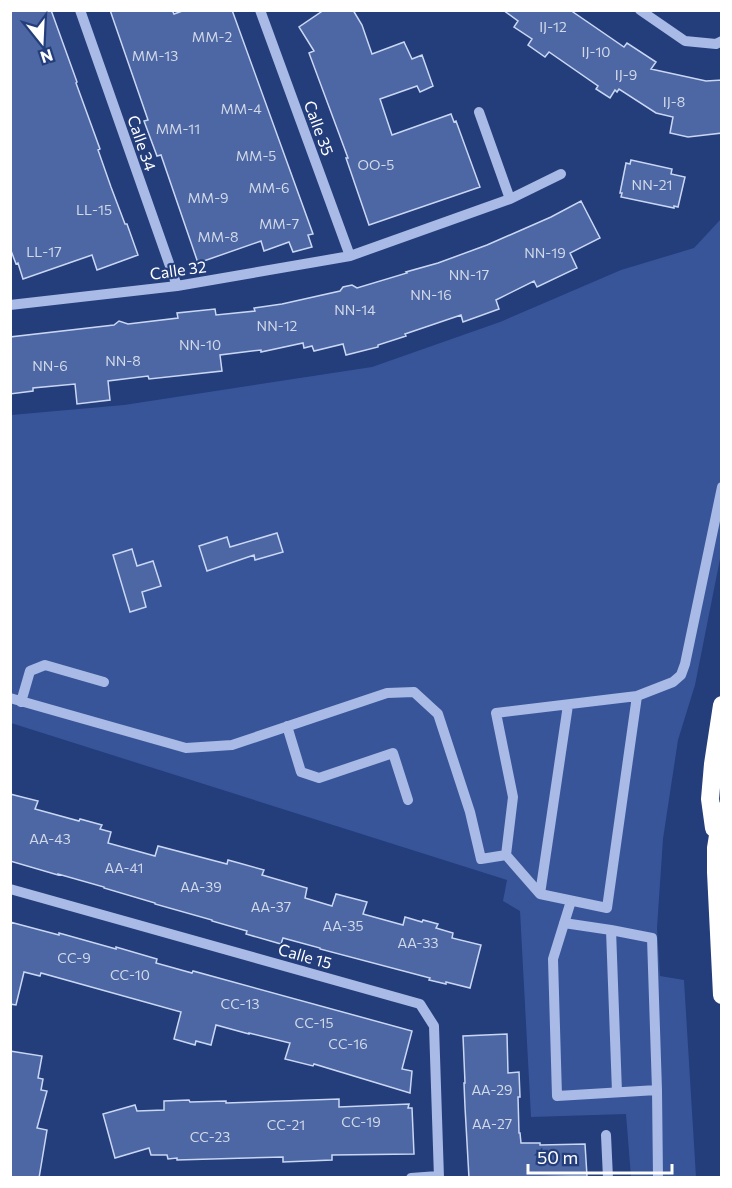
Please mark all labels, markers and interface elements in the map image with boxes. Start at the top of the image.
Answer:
north arrow [12,12,72,72]
house number: IJ-12 [539,18,567,35]
house number: MM-2 [192,28,232,45]
house number: IJ-10 [581,43,611,60]
text: N [38,46,55,68]
house number: MM-13 [132,47,178,64]
house number: IJ-9 [615,66,637,83]
house number: IJ-8 [663,93,685,110]
street label: Calle 35 [301,98,338,158]
house number: MM-4 [220,100,262,117]
street label: Calle 34 [124,112,161,174]
house number: MM-11 [156,120,200,137]
house number: MM-5 [236,147,276,164]
house number: OO-5 [358,156,394,173]
house number: NN-21 [632,176,672,193]
house number: MM-6 [248,179,290,196]
house number: MM-9 [187,189,229,206]
house number: LL-15 [76,201,112,218]
house number: MM-7 [259,215,299,232]
house number: MM-8 [197,228,239,245]
house number: LL-17 [26,243,62,260]
house number: NN-19 [524,244,566,261]
street label: Calle 32 [148,256,208,283]
house number: NN-17 [449,266,489,283]
house number: NN-16 [410,286,452,303]
house number: NN-14 [334,301,376,318]
house number: NN-12 [257,317,298,334]
house number: NN-10 [179,336,221,353]
house number: NN-8 [105,352,141,369]
house number: NN-6 [32,357,68,374]
house number: AA-43 [29,830,71,847]
house number: AA-41 [105,859,143,876]
house number: AA-39 [180,878,222,895]
house number: AA-37 [251,898,291,915]
house number: AA-35 [323,917,364,934]
house number: AA-33 [398,934,438,951]
street label: Calle 15 [276,939,334,972]
house number: CC-9 [57,949,91,966]
house number: CC-10 [110,966,150,983]
house number: CC-13 [221,995,259,1012]
house number: CC-15 [295,1014,333,1031]
house number: CC-16 [328,1035,368,1052]
house number: AA-29 [471,1081,513,1098]
house number: CC-19 [341,1113,381,1130]
house number: AA-27 [472,1115,512,1132]
house number: CC-21 [267,1116,305,1133]
house number: CC-23 [190,1128,230,1145]
scale bar [528,1137,672,1175]
text: 50 m [537,1146,578,1168]

